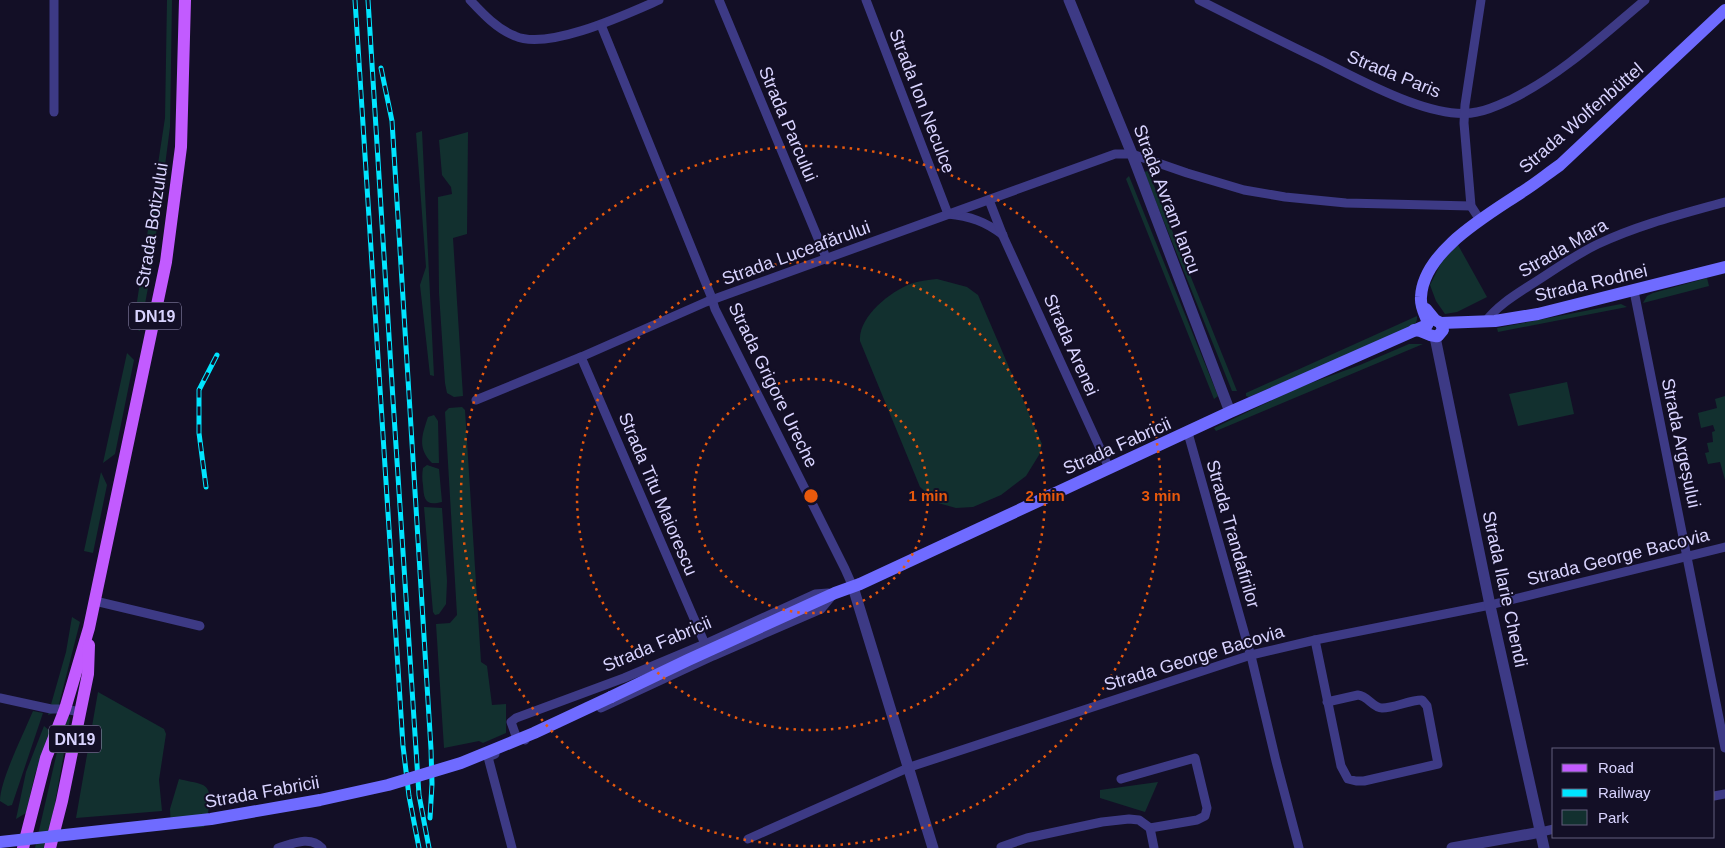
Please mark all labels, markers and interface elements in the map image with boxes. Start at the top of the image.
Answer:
street label: Strada Ion Neculce [885,26,959,176]
street label: Strada Paris [1344,46,1444,102]
street label: Strada Wolfenbüttel [1515,59,1647,177]
street label: Strada Parcului [755,63,821,185]
street label: Strada Avram Iancu [1129,122,1205,276]
street label: Strada Botizului [132,161,172,289]
street label: Strada Mara [1515,214,1612,281]
street label: Strada Luceafărului [719,217,873,289]
street label: Strada Rodnei [1533,260,1649,306]
street label: Strada Arenei [1040,291,1102,399]
street label: Strada Grigore Ureche [724,299,822,471]
road number: DN19 [129,302,181,330]
street label: Strada Argeșului [1657,376,1705,510]
street label: Strada Titu Maiorescu [615,410,701,578]
street label: Strada Fabricii [1060,413,1174,479]
street label: Strada Trandafirilor [1202,458,1264,610]
centre of rings [802,487,820,505]
text: 1 min [908,487,948,504]
text: 2 min [1025,487,1065,504]
text: 3 min [1141,487,1181,504]
street label: Strada Ilarie Chendi [1479,509,1531,669]
street label: Strada George Bacovia [1525,524,1712,589]
street label: Strada Fabricii [600,612,714,676]
street label: Strada George Bacovia [1102,621,1287,695]
road number: DN19 [49,726,101,752]
legend [1552,748,1715,838]
text: Road [1598,759,1634,776]
street label: Strada Fabricii [203,772,321,812]
text: Railway [1598,784,1651,801]
text: Park [1598,809,1629,826]

